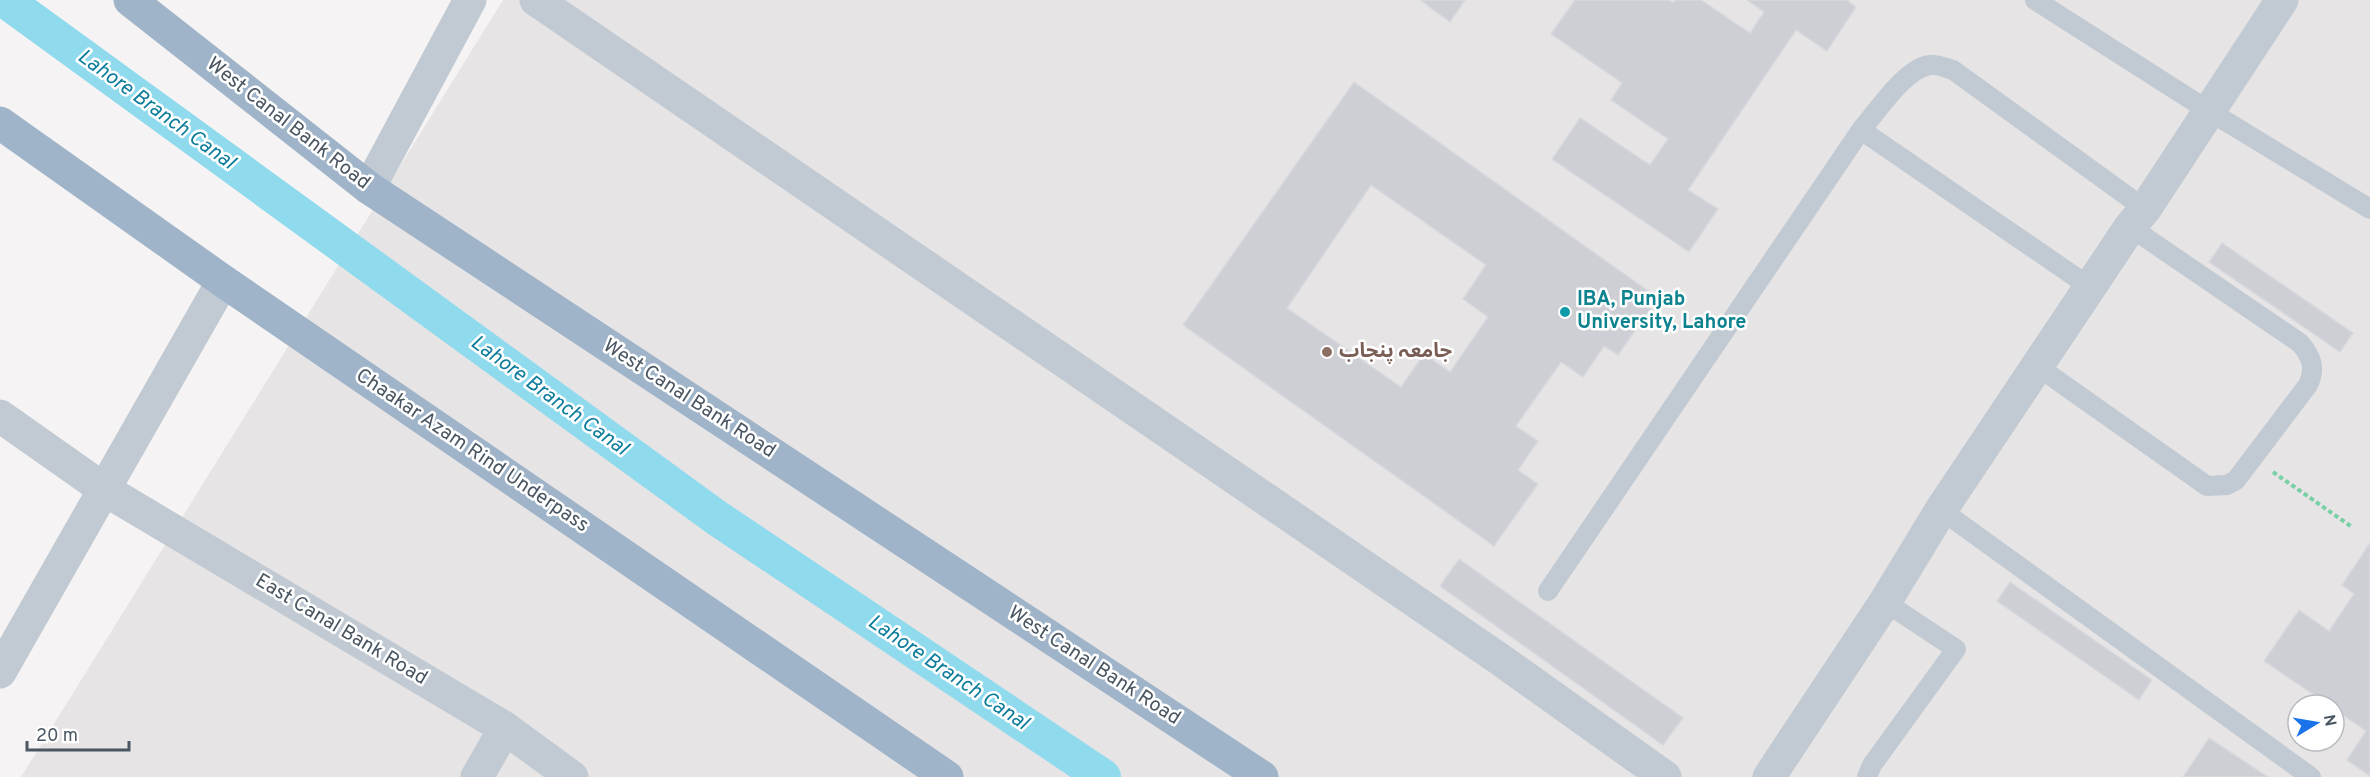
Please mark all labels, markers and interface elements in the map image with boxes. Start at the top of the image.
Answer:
water label: Lahore Branch Canal [72,44,242,177]
street label: West Canal Bank Road [201,52,375,196]
place label: IBA, Punjab University, Lahore [1577,287,1747,336]
marker: IBA, Punjab University, Lahore [1558,305,1572,319]
water label: Lahore Branch Canal [465,330,635,463]
street label: West Canal Bank Road [598,333,780,465]
place label: جامعہ پنجاب [1339,339,1453,365]
marker: جامعہ پنجاب [1320,345,1334,359]
street label: Chaakar Azam Rind Underpass [350,363,594,539]
street label: East Canal Bank Road [250,568,432,692]
street label: West Canal Bank Road [1003,600,1185,732]
water label: Lahore Branch Canal [862,609,1035,738]
north arrow [2286,693,2346,753]
text: N [2318,713,2340,728]
scale bar [27,714,129,752]
text: 20 m [36,725,78,748]

